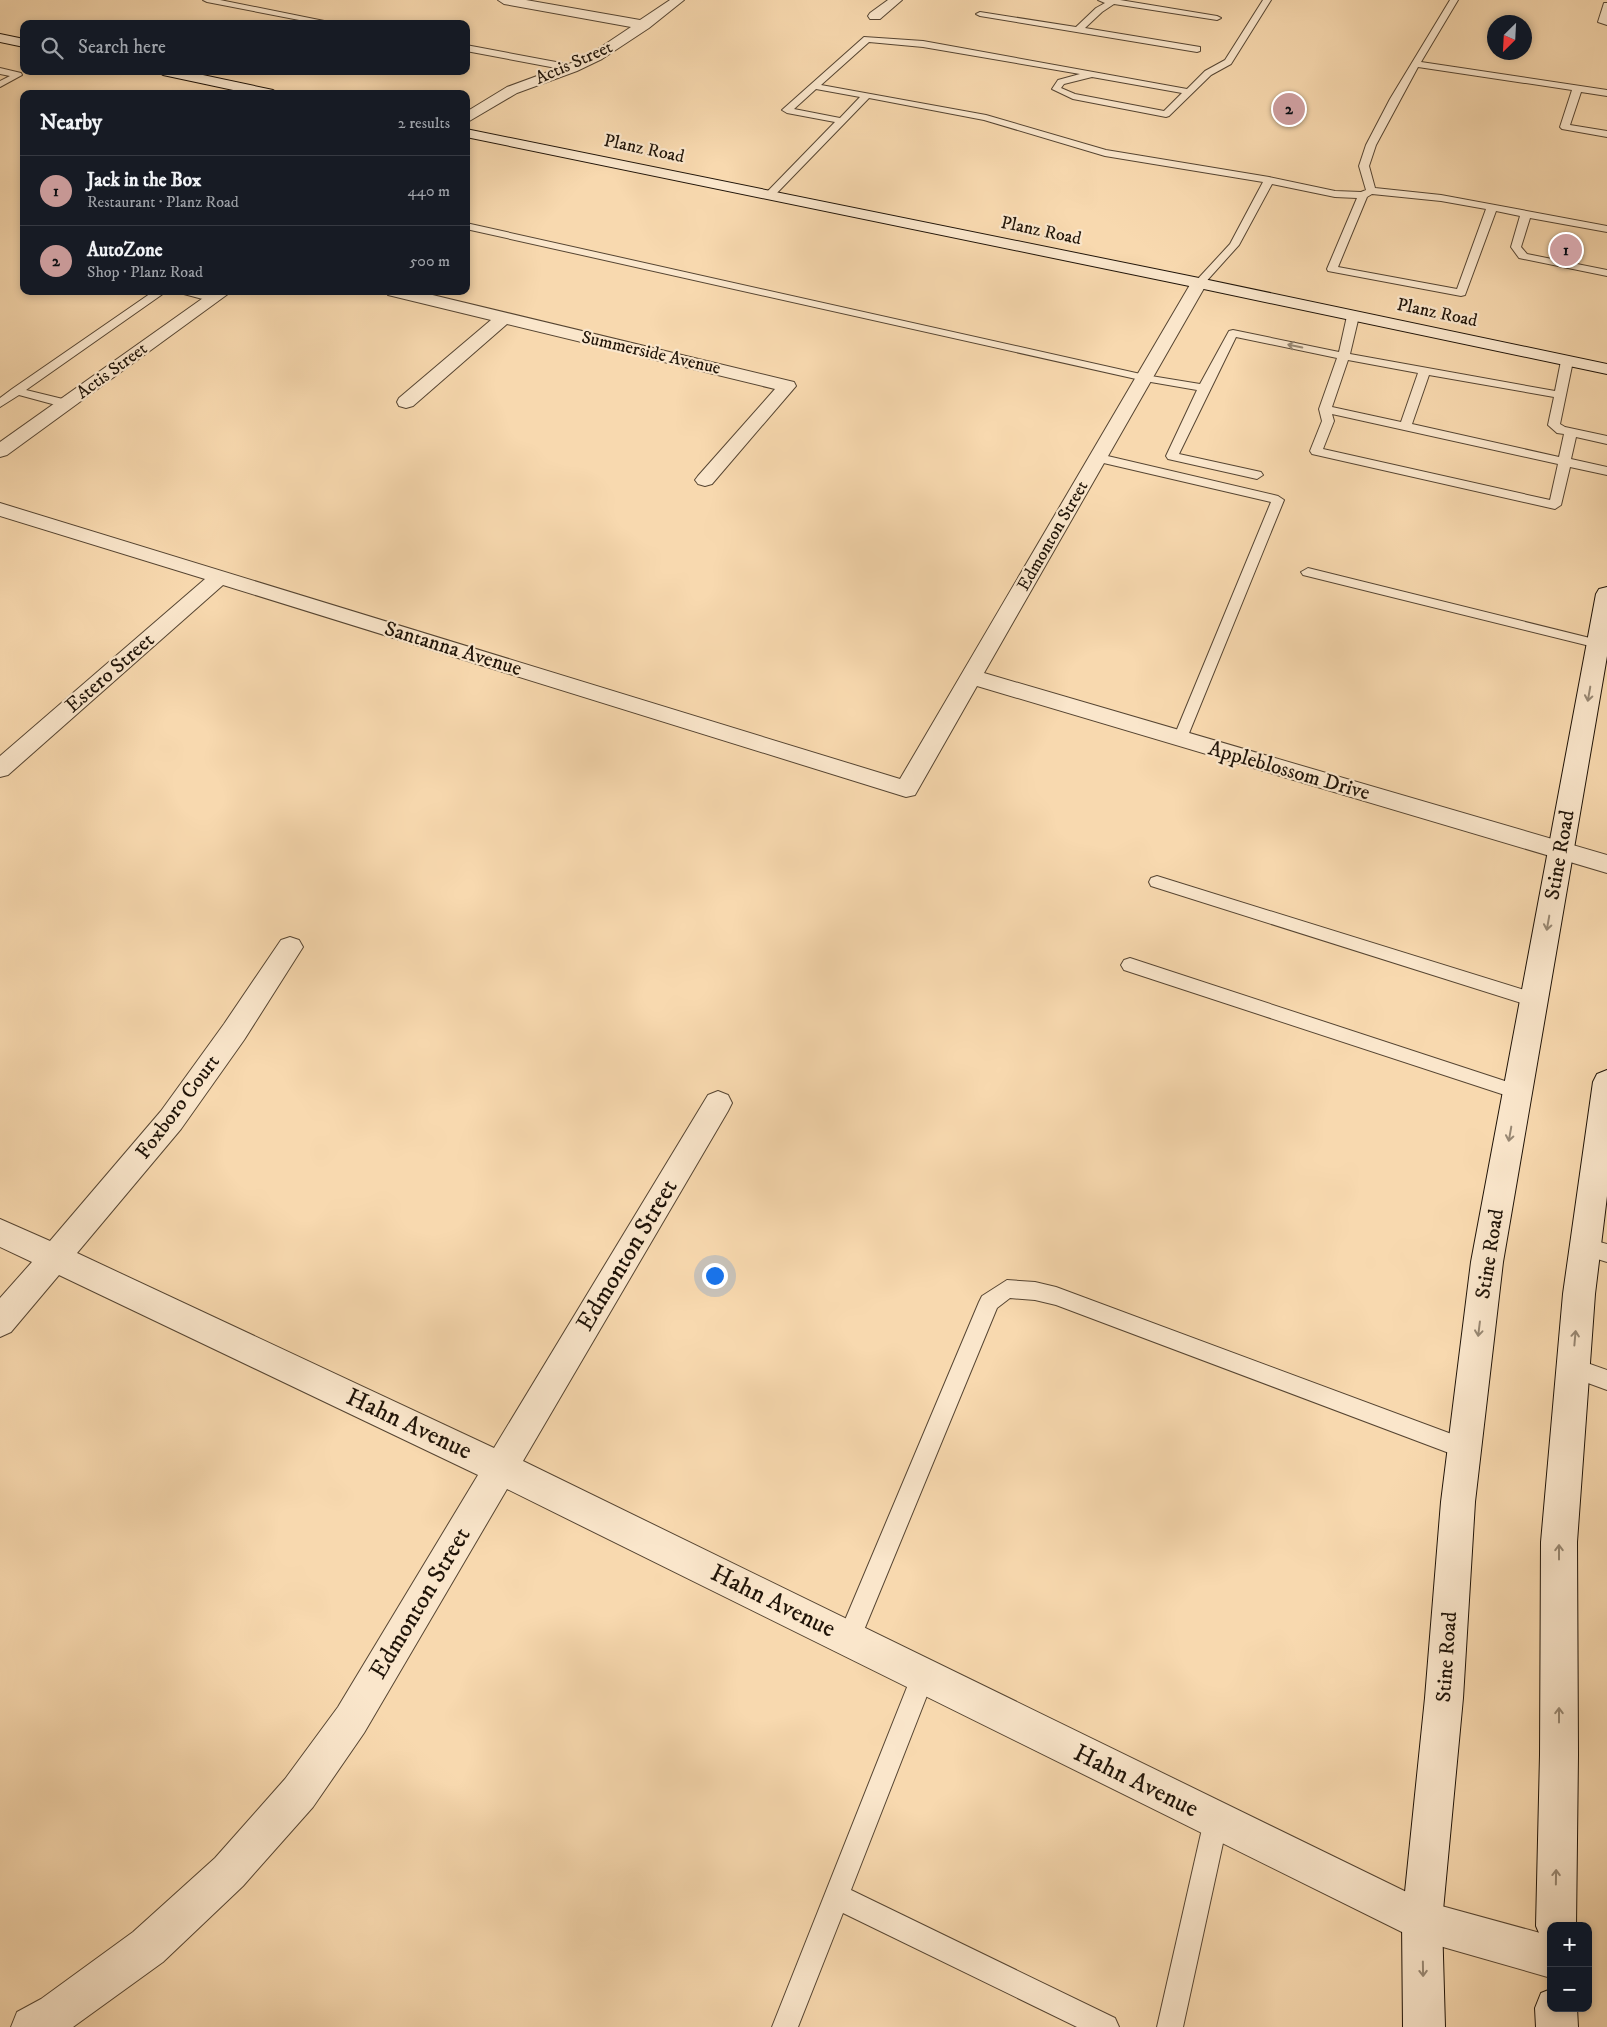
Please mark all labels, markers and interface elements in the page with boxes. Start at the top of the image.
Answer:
north arrow [1487,15,1532,60]
search box [20,20,470,75]
icon: search [38,34,66,62]
text: Search here [78,36,166,59]
street label: Actis Street [532,36,616,90]
pin: 2 [1273,90,1305,128]
text: Nearby [40,110,102,136]
text: 2 results [398,113,450,133]
street label: Planz Road [602,130,686,168]
text: Jack in the Box [87,169,201,192]
text: 1 [53,181,59,201]
text: 440 m [408,181,450,201]
text: Restaurant · Planz Road [87,192,239,212]
street label: Planz Road [999,212,1083,250]
pin: 1 [1550,231,1582,269]
text: AutoZone [87,239,163,262]
text: 2 [52,251,60,271]
text: 500 m [409,251,450,271]
text: Shop · Planz Road [87,262,203,282]
street label: Planz Road [1395,294,1479,332]
street label: Summerside Avenue [579,326,723,380]
street label: Actis Street [72,338,152,404]
one-way arrow [1288,340,1304,350]
street label: Edmonton Street [1013,477,1094,595]
street label: Santanna Avenue [381,616,525,682]
street label: Estero Street [60,627,160,719]
one-way arrow [1584,686,1594,702]
street label: Appleblossom Drive [1205,736,1373,807]
street label: Stine Road [1539,808,1581,902]
one-way arrow [1542,914,1552,930]
street label: Foxboro Court [130,1049,226,1164]
one-way arrow [1504,1126,1514,1142]
street label: Edmonton Street [570,1173,684,1337]
street label: Stine Road [1470,1207,1510,1301]
your location [702,1263,728,1289]
one-way arrow [1474,1321,1484,1337]
one-way arrow [1570,1330,1580,1346]
street label: Hahn Avenue [341,1381,477,1467]
street label: Edmonton Street [363,1521,477,1685]
one-way arrow [1554,1544,1564,1560]
street label: Hahn Avenue [705,1557,841,1645]
street label: Stine Road [1431,1610,1463,1703]
one-way arrow [1554,1707,1564,1723]
street label: Hahn Avenue [1068,1737,1204,1825]
one-way arrow [1552,1869,1561,1885]
map controls [1547,1922,1592,2012]
button: + [1547,1922,1592,1967]
one-way arrow [1418,1961,1428,1977]
button: − [1547,1967,1592,2012]

